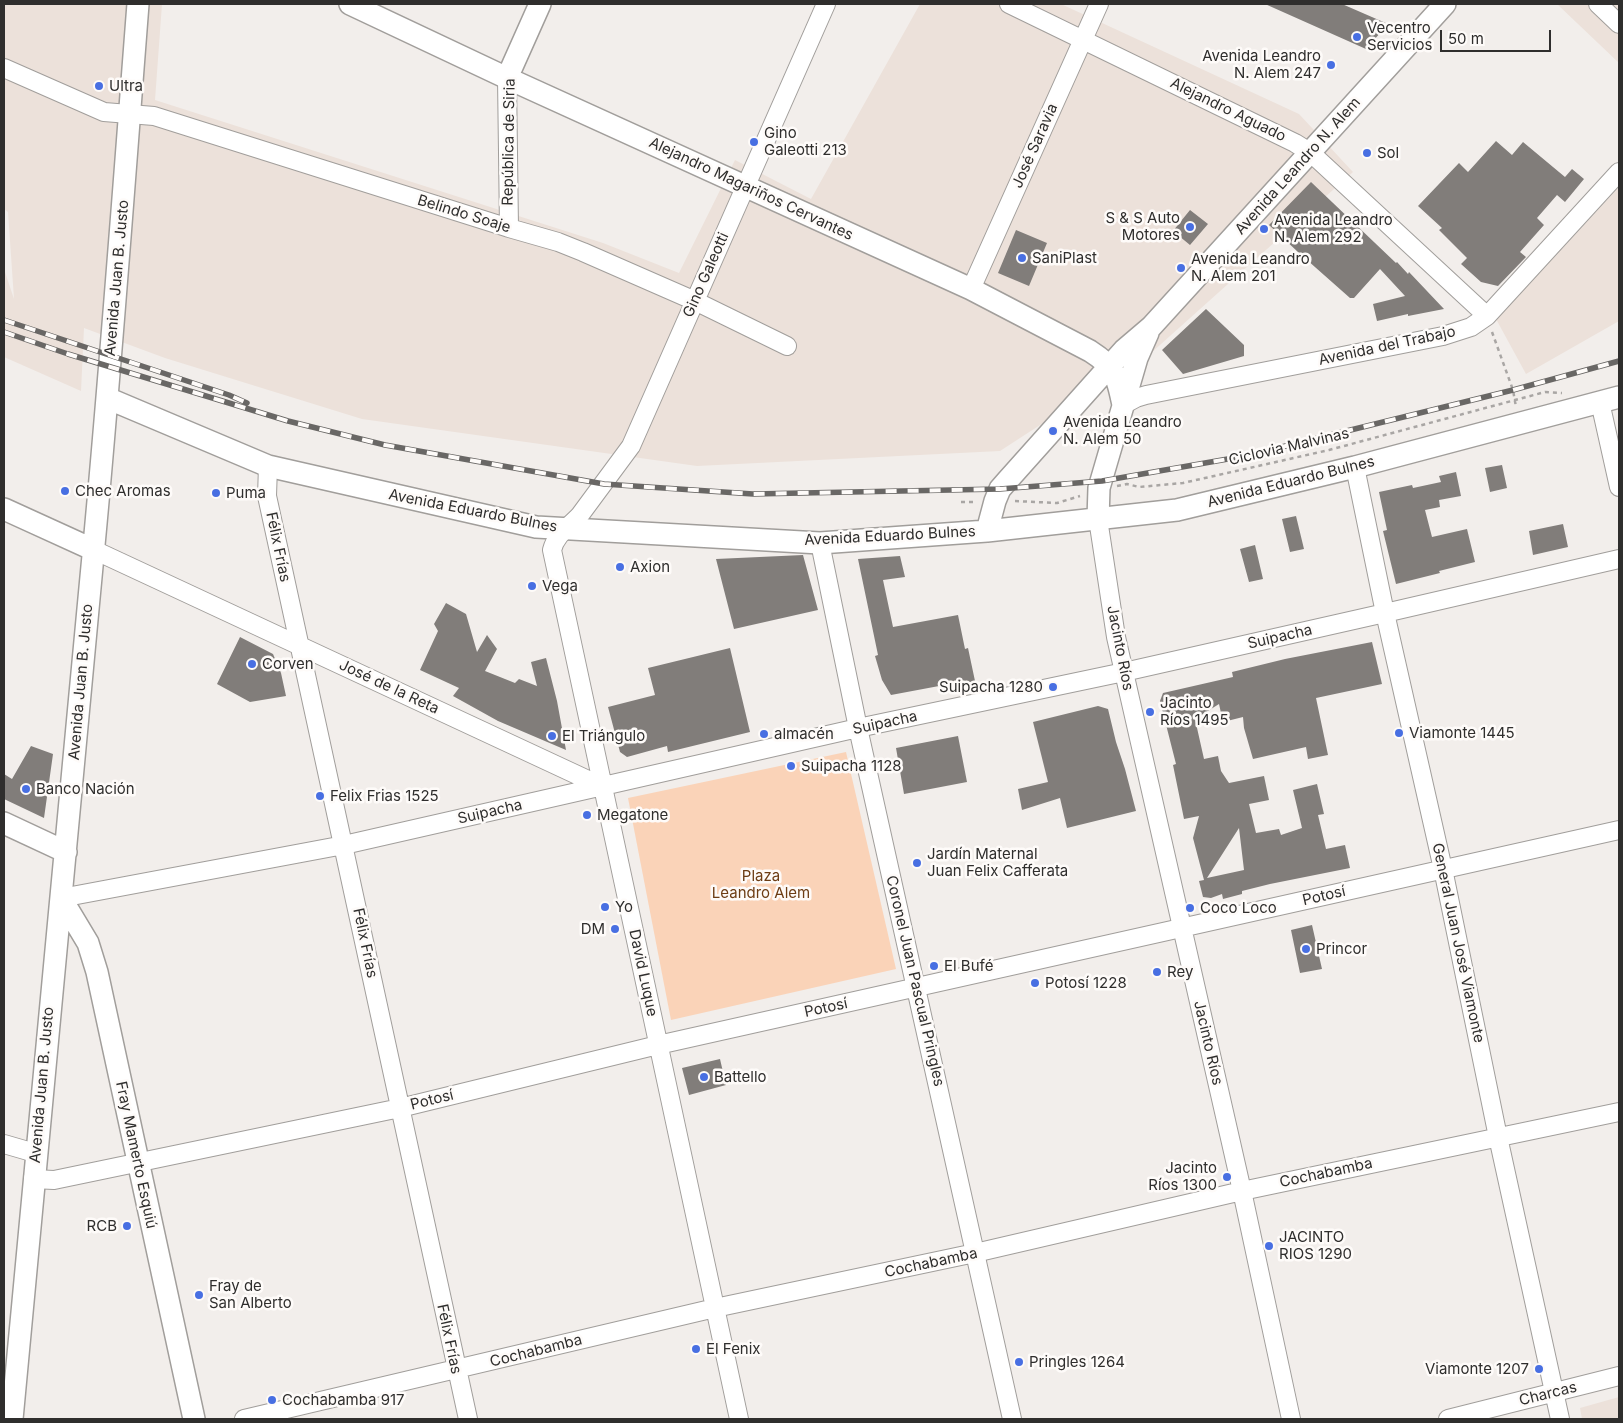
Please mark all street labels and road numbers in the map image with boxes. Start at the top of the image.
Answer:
street label: Alejandro Aguado [1167,74,1289,146]
street label: República de Siria [499,78,519,206]
street label: Avenida Leandro N. Alem [1232,94,1364,238]
street label: José Saravia [1008,101,1062,191]
street label: Alejandro Magariños Cervantes [646,134,856,244]
street label: Belindo Soaje [415,191,513,237]
street label: Avenida Juan B. Justo [101,199,133,357]
street label: Gino Galeotti [679,230,733,320]
street label: Avenida del Trabajo [1317,323,1457,369]
street label: Ciclovia Malvinas [1227,424,1351,470]
street label: Avenida Eduardo Bulnes [1206,453,1376,511]
street label: Avenida Eduardo Bulnes [387,486,559,536]
street label: Félix Frías [262,510,294,584]
street label: Avenida Eduardo Bulnes [804,523,976,549]
street label: Avenida Juan B. Justo [65,603,97,761]
street label: Jacinto Ríos [1103,604,1137,692]
street label: Suipacha [1246,621,1314,653]
street label: José de la Reta [336,656,442,718]
street label: Suipacha [851,707,919,739]
street label: Suipacha [456,796,524,828]
street label: General Juan José Viamonte [1428,841,1488,1045]
street label: Coronel Juan Pascual Pringles [882,874,948,1088]
street label: Potosí [1301,882,1347,910]
street label: Félix Frías [349,906,381,980]
street label: David Luque [625,928,661,1018]
street label: Potosí [803,995,849,1021]
street label: Jacinto Ríos [1190,999,1226,1087]
street label: Avenida Juan B. Justo [26,1006,58,1164]
street label: Fray Mamerto Esquiú [112,1080,160,1230]
street label: Potosí [409,1086,455,1114]
street label: Cochabamba [1278,1154,1374,1192]
street label: Cochabamba [883,1244,979,1282]
street label: Félix Frías [433,1302,465,1376]
street label: Cochabamba [488,1331,584,1371]
street label: Charcas [1517,1378,1579,1410]

